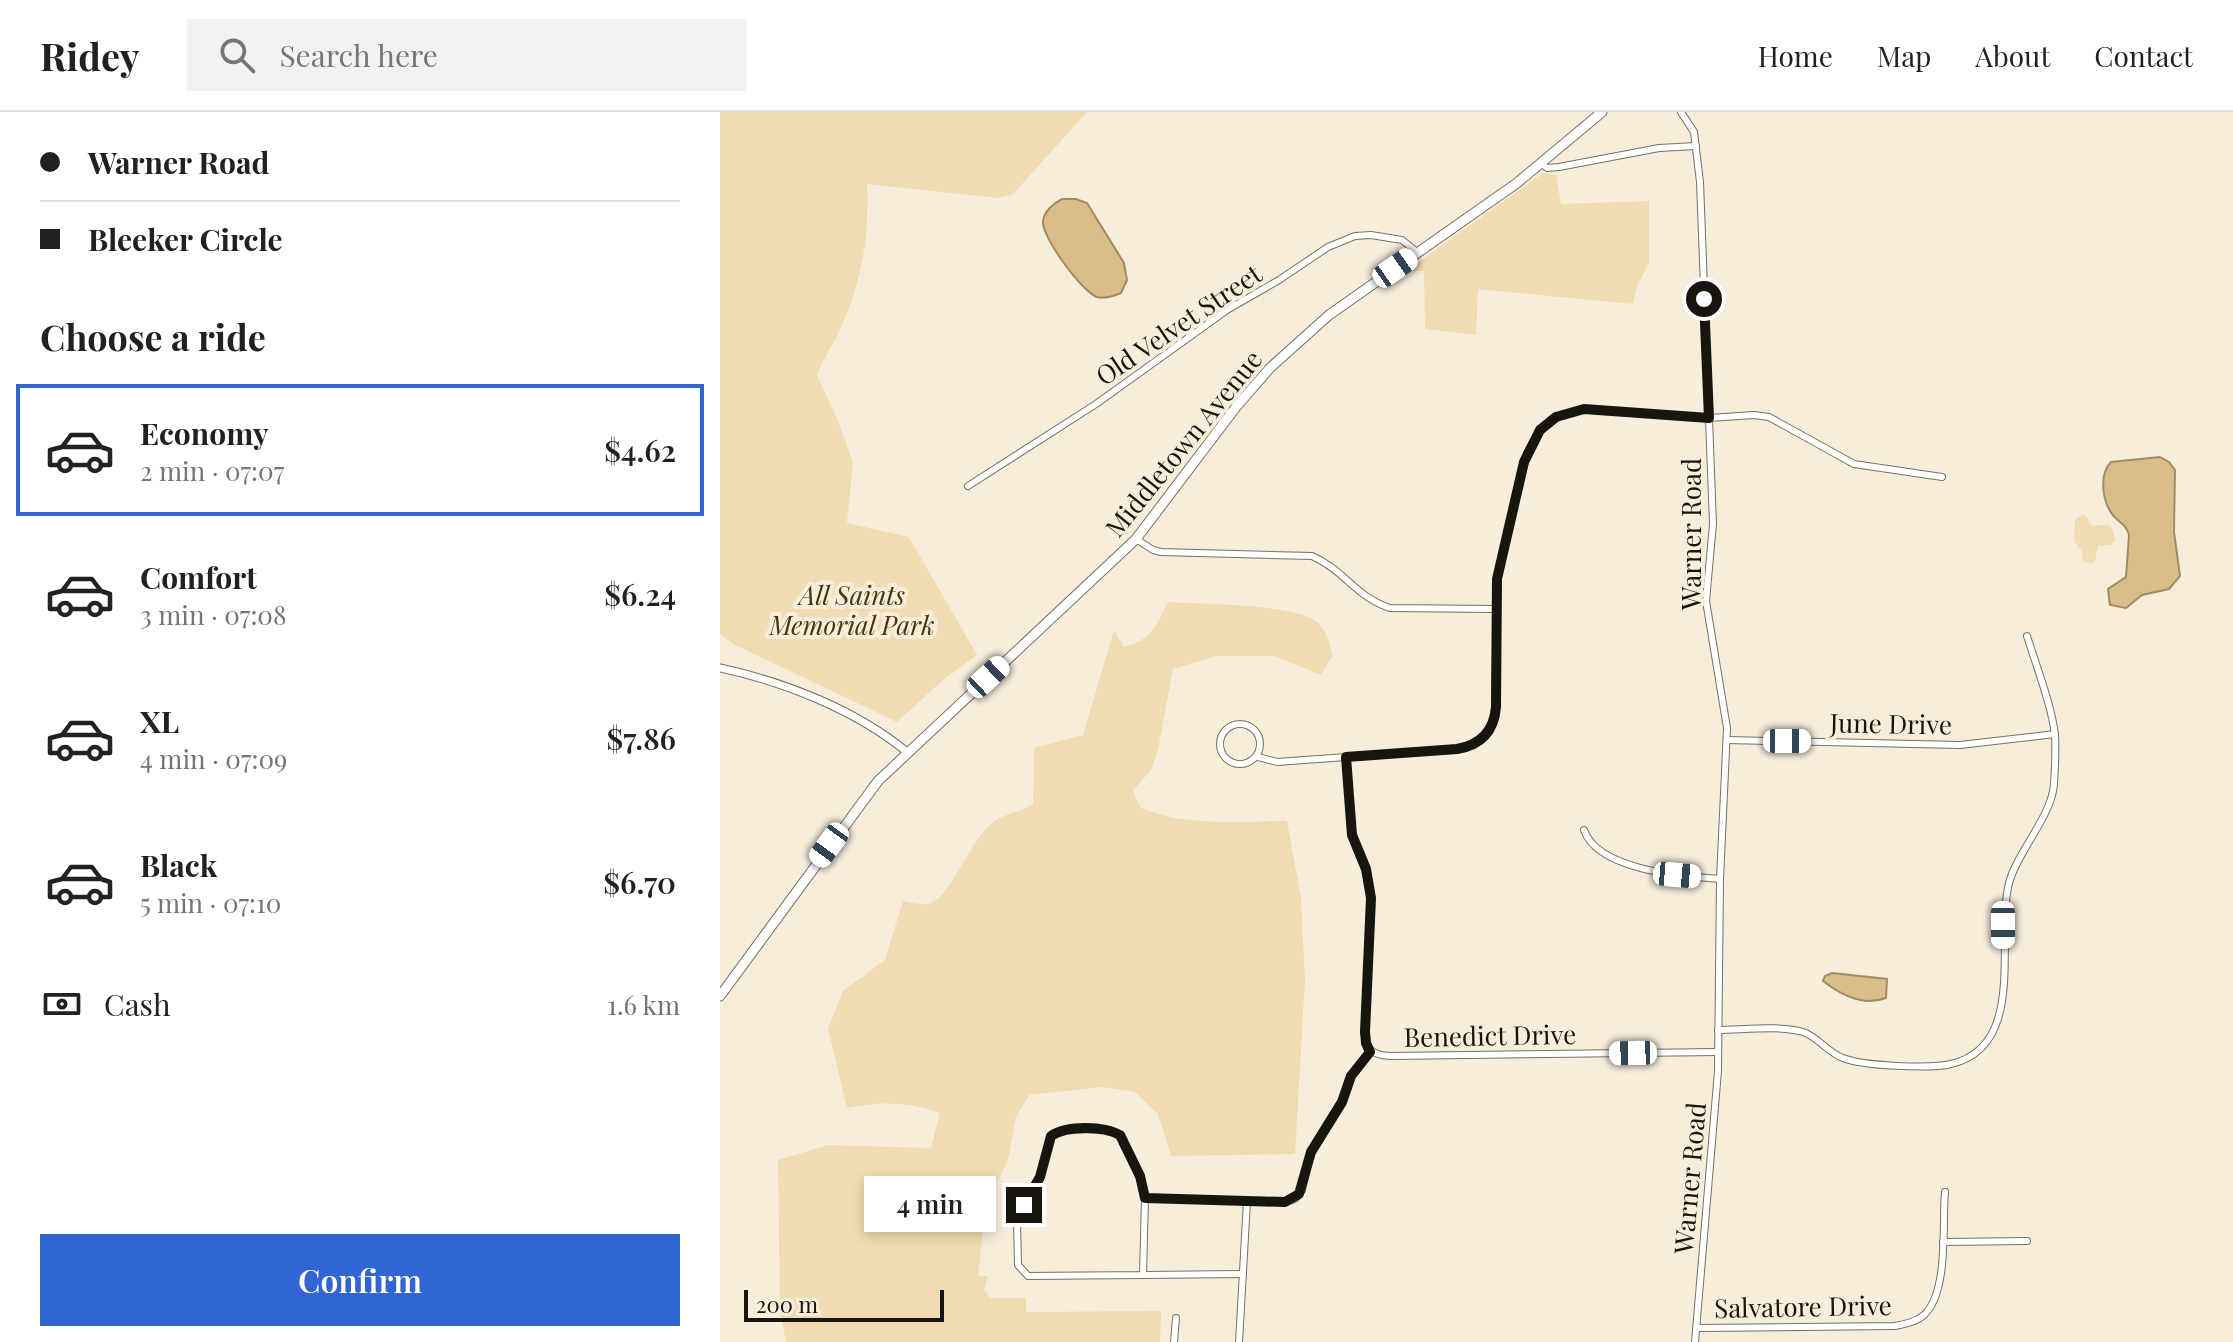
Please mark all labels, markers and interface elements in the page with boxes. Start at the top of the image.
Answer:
search box [187,19,747,91]
text: Ridey [40,30,139,81]
icon: search [215,33,259,77]
text: Search here [279,35,438,75]
text: Home [1758,37,1833,74]
text: Map [1877,37,1931,74]
text: About [1975,37,2050,74]
text: Contact [2094,37,2193,74]
text: Warner Road [88,142,269,182]
text: Bleeker Circle [88,219,283,259]
car [1368,244,1422,292]
street label: Old Velvet Street [1088,255,1268,392]
route start [1686,281,1722,317]
text: Choose a ride [40,312,266,360]
street label: Middletown Avenue [1097,342,1269,544]
text: Economy [140,413,269,453]
icon: car [44,414,116,486]
text: $4.62 [604,430,676,470]
text: 2 min · 07:07 [140,453,284,488]
street label: Warner Road [1673,458,1708,611]
text: Comfort [140,557,257,597]
icon: car [44,558,116,630]
text: $6.24 [604,574,676,614]
park label: All Saints Memorial Park [768,577,935,642]
text: 3 min · 07:08 [140,597,286,632]
car [962,652,1014,702]
text: XL [140,701,179,741]
icon: car [44,702,116,774]
street label: June Drive [1829,704,1952,742]
text: $7.86 [606,718,676,758]
car [1763,729,1811,753]
text: 4 min · 07:09 [140,741,287,776]
car [805,819,853,871]
text: Black [140,845,217,885]
icon: car [44,846,116,918]
car [1652,861,1702,889]
text: $6.70 [603,862,676,902]
text: 5 min · 07:10 [140,885,281,920]
car [1991,901,2015,949]
icon: cash [40,982,84,1026]
text: Cash [104,984,171,1024]
text: 1.6 km [607,987,680,1022]
street label: Benedict Drive [1404,1016,1576,1054]
car [1609,1041,1657,1065]
street label: Warner Road [1665,1101,1713,1256]
callout: 4 min [864,1177,996,1233]
text: 4 min [897,1186,963,1221]
route end [1006,1187,1042,1223]
button: Confirm [40,1234,680,1326]
scale bar [744,1286,944,1322]
street label: Salvatore Drive [1714,1287,1892,1325]
text: 200 m [756,1289,818,1319]

